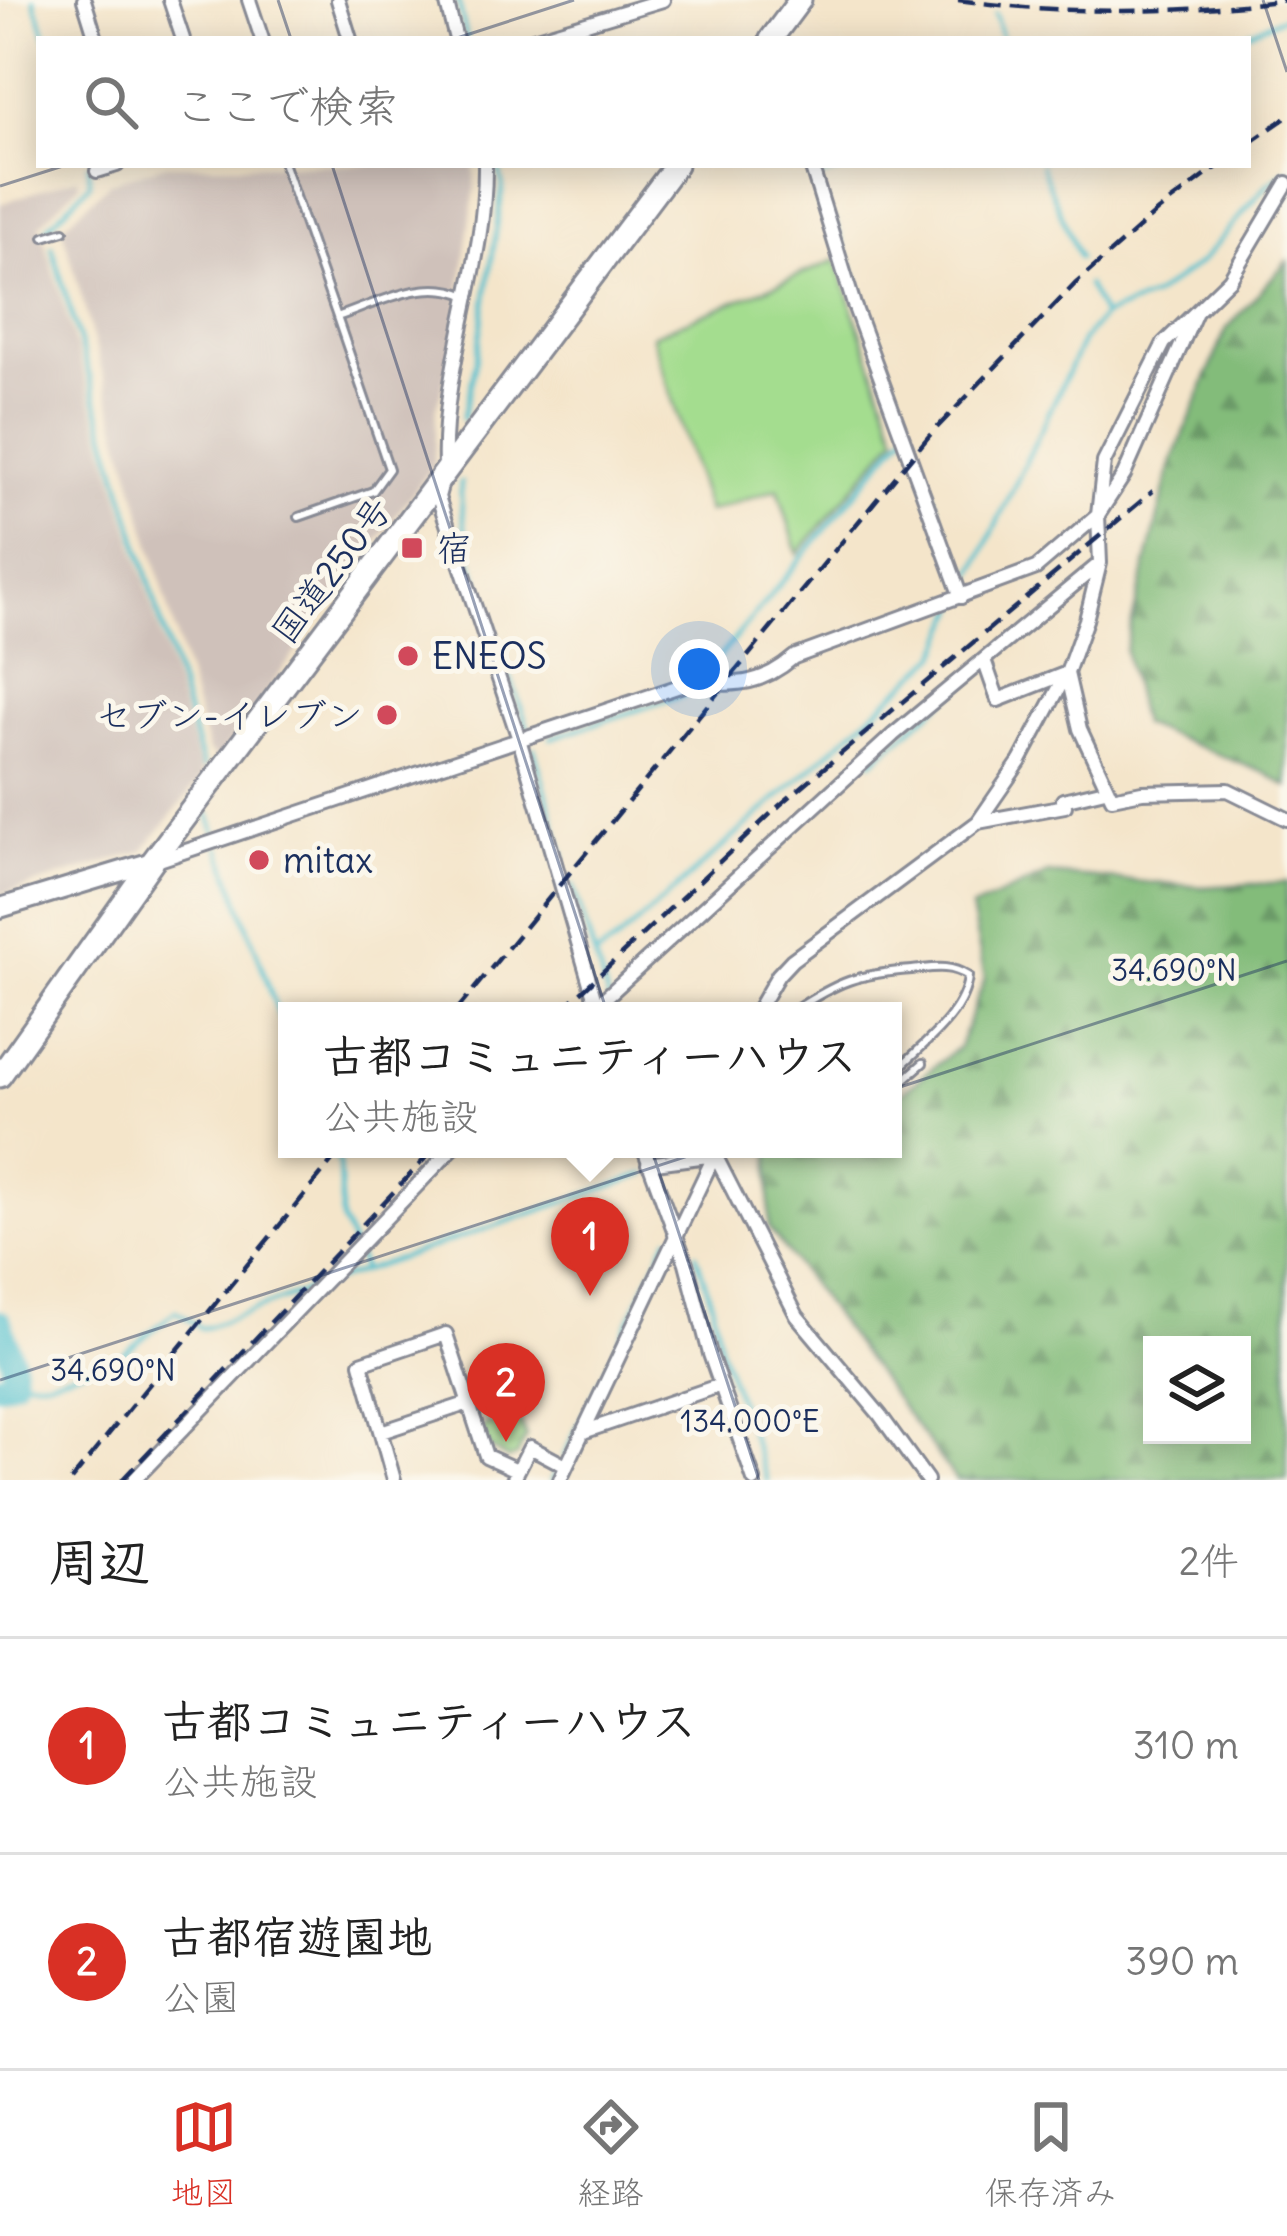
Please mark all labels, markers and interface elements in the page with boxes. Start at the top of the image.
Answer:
search box [36,36,1251,168]
icon: search [78,69,144,135]
text: ここで検索 [174,78,399,134]
street label: 国道250号 [262,488,401,653]
place label: 宿 [436,526,472,571]
marker: 宿 [399,535,425,561]
place label: ENEOS [432,634,547,679]
your location [669,639,729,699]
marker: ENEOS [395,643,421,669]
place label: セブン-イレブン [96,693,363,738]
marker: セブン-イレブン [374,702,400,728]
place label: mitax [283,838,373,883]
marker: mitax [246,847,272,873]
text: 34.690°N [1111,951,1237,989]
popup [278,1002,902,1158]
text: 古都コミュニティーハウス [323,1028,857,1084]
text: 公共施設 [323,1092,479,1141]
pin: 1 [551,1197,629,1296]
map controls [1143,1336,1251,1444]
button: layers [1143,1336,1251,1444]
pin: 2 [467,1343,545,1442]
text: 34.690°N [50,1351,176,1389]
text: 134.000°E [680,1402,820,1440]
text: 周辺 [48,1530,150,1594]
text: 2件 [1179,1537,1239,1586]
text: 古都コミュニティーハウス [162,1693,697,1749]
text: 1 [79,1721,95,1770]
text: 310 m [1133,1721,1239,1770]
text: 公共施設 [162,1757,318,1806]
text: 古都宿遊園地 [162,1909,432,1965]
text: 2 [76,1937,98,1986]
text: 390 m [1125,1937,1239,1986]
text: 公園 [162,1973,240,2022]
tab: 地図 [171,2094,237,2214]
tab: 経路 [578,2094,644,2214]
tab: 保存済み [985,2094,1117,2214]

